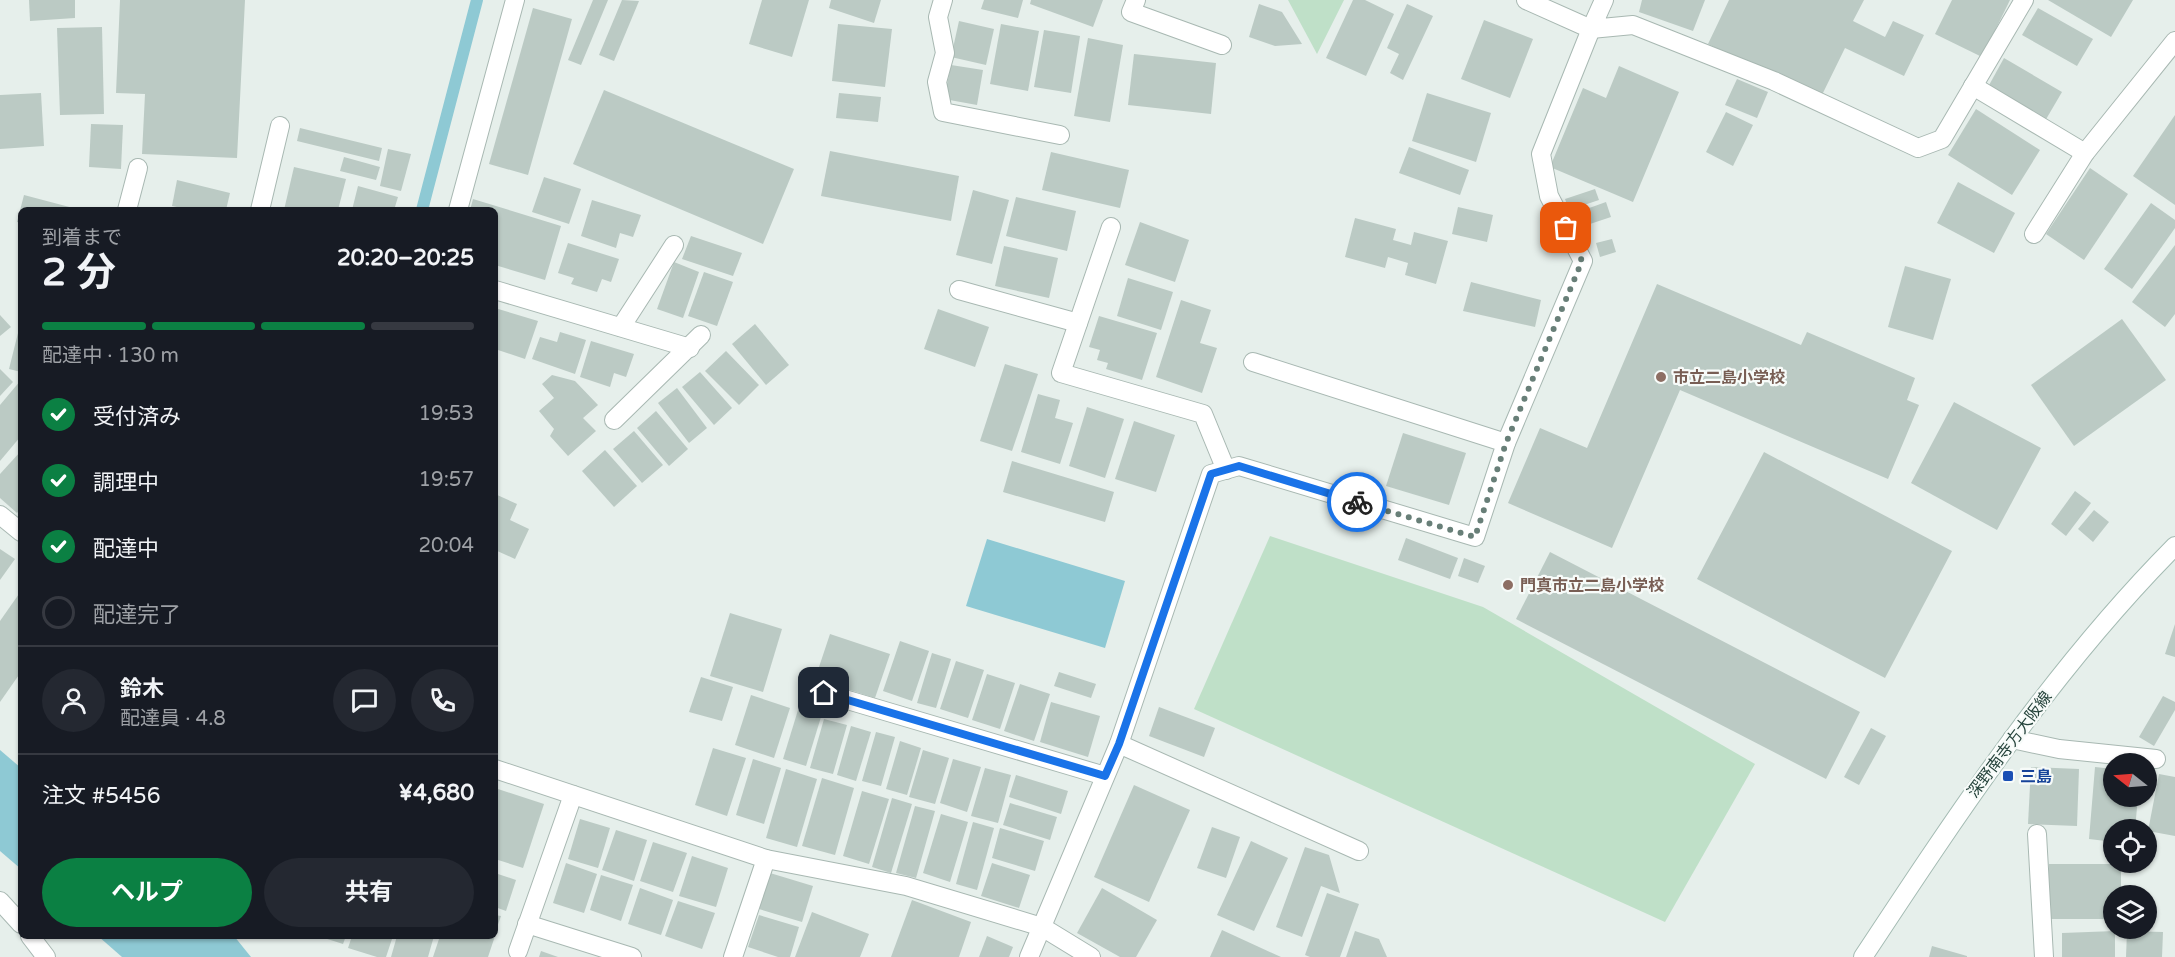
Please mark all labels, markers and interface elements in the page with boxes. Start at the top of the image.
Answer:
pin [1540,202,1591,253]
icon: bag [1549,211,1582,244]
text: 到着まで [42,226,122,250]
text: 20:20–20:25 [337,245,474,271]
text: 2 分 [42,249,116,296]
text: 配達中 · 130 m [42,344,179,368]
place label: 市立二島小学校 [1673,368,1785,388]
marker: 市立二島小学校 [1654,370,1668,384]
icon: check [42,398,75,431]
text: 19:53 [419,402,474,426]
text: 受付済み [93,404,181,430]
icon: check [42,464,75,497]
text: 19:57 [419,468,474,492]
text: 調理中 [93,470,159,496]
courier [1327,472,1387,532]
icon: bike [1341,486,1374,519]
icon: check [42,530,75,563]
text: 20:04 [419,534,474,558]
text: 配達中 [93,536,159,562]
place label: 門真市立二島小学校 [1520,576,1664,596]
marker: 門真市立二島小学校 [1501,578,1515,592]
text: 配達完了 [93,602,181,628]
pin [798,667,849,718]
button: person [42,669,105,732]
button: chat [333,669,396,732]
button: phone [411,669,474,732]
text: 鈴木 [120,676,164,702]
icon: home [807,676,840,709]
street label: 深野南寺方大阪線 [1963,687,2056,802]
text: 配達員 · 4.8 [120,707,226,731]
north arrow [2103,753,2157,807]
map controls [2103,753,2157,939]
place label: 三島 [2020,767,2052,787]
marker: 三島 [2001,769,2015,783]
text: ¥4,680 [399,780,474,806]
text: 注文 #5456 [42,783,160,809]
button: locate [2103,819,2157,873]
button: ヘルプ [42,858,252,927]
button: 共有 [264,858,474,927]
button: layers [2103,885,2157,939]

